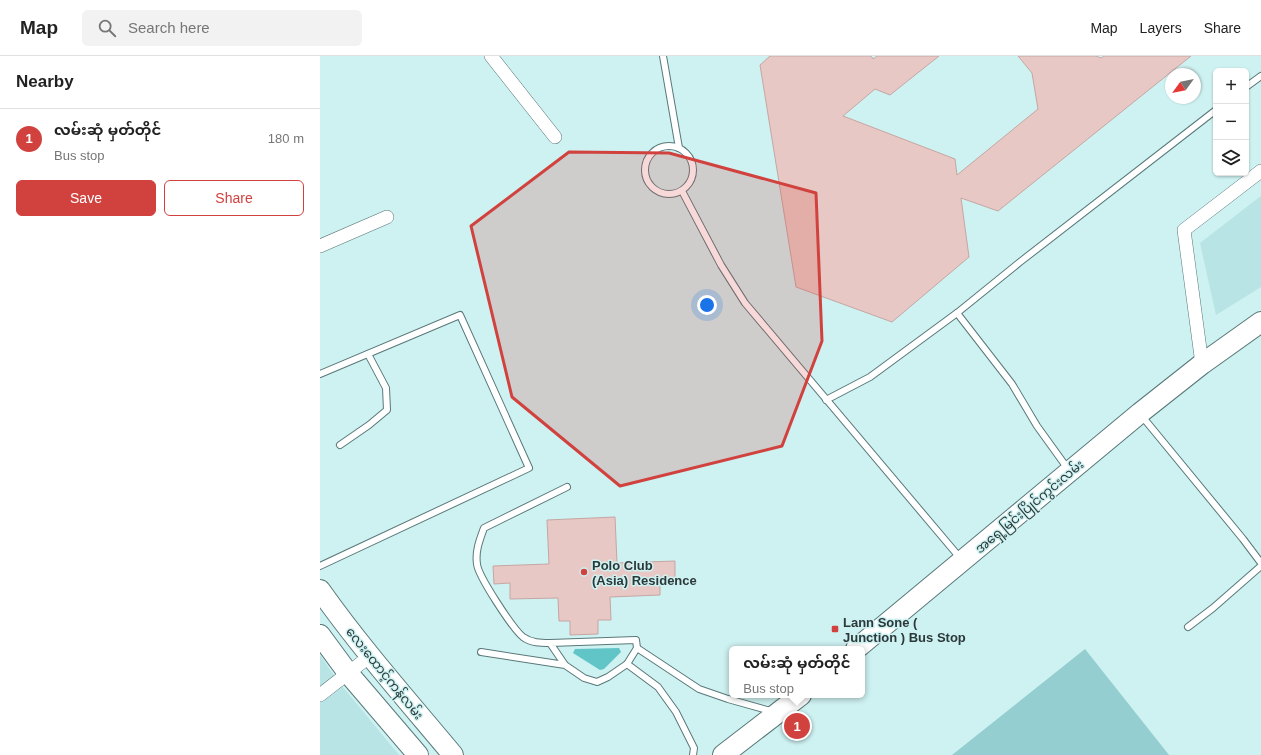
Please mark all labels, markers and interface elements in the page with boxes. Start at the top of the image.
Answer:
search box [82,10,362,46]
text: Map [20,17,58,38]
icon: search [96,17,118,39]
text: Search here [128,19,210,36]
text: Map [1090,20,1118,36]
text: Layers [1140,20,1182,36]
text: Share [1204,20,1241,36]
north arrow [1165,68,1201,104]
map controls [1213,68,1249,176]
button: + [1213,68,1249,104]
text: Nearby [16,72,74,91]
button: − [1213,104,1249,140]
text: လမ်းဆုံ မှတ်တိုင် [54,121,161,138]
text: 1 [25,131,33,146]
text: 180 m [268,131,304,146]
button: layers [1213,140,1249,176]
text: Bus stop [54,148,105,163]
button: Save [16,180,156,216]
button: Share [164,180,304,216]
your location [697,295,717,315]
street label: အရှေ့မြင်းပြိုင်ကွင်းလမ်း [971,456,1089,559]
place label: Polo Club (Asia) Residence [592,558,697,588]
marker: Polo Club (Asia) Residence [579,567,589,577]
place label: Lann Sone ( Junction ) Bus Stop [843,615,966,645]
street label: လေးထောင့်ကန်လမ်း [341,624,427,724]
marker: Lann Sone ( Junction ) Bus Stop [830,624,840,634]
popup [729,646,865,698]
text: လမ်းဆုံ မှတ်တိုင် [743,654,851,671]
text: Bus stop [743,681,794,696]
pin: 1 [784,711,810,741]

